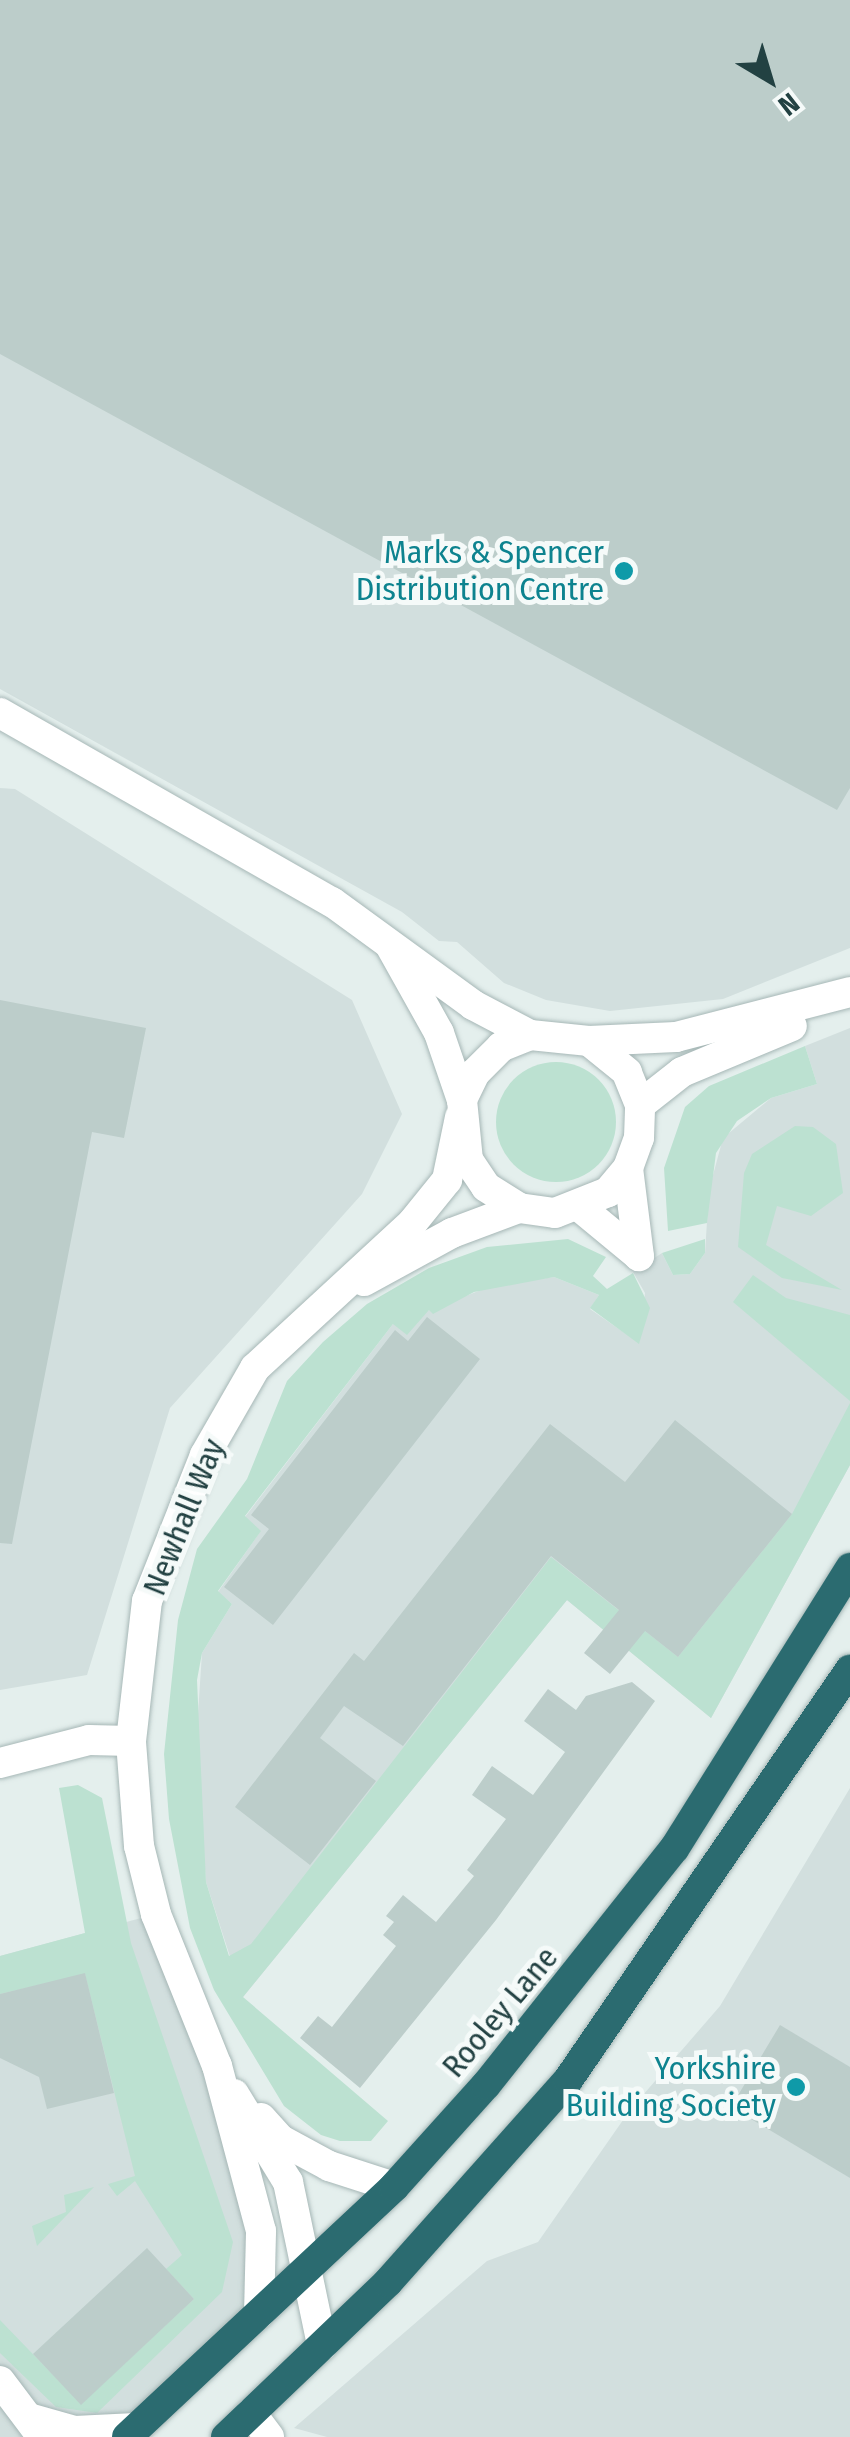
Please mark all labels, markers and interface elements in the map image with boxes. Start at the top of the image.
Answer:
north arrow [720,30,820,130]
text: N [772,86,806,122]
place label: Marks & Spencer Distribution Centre [356,534,604,609]
marker: Marks & Spencer Distribution Centre [613,560,635,582]
street label: Newhall Way [135,1433,233,1601]
street label: Rooley Lane [434,1939,566,2085]
place label: Yorkshire Building Society [566,2050,776,2125]
marker: Yorkshire Building Society [785,2076,807,2098]

